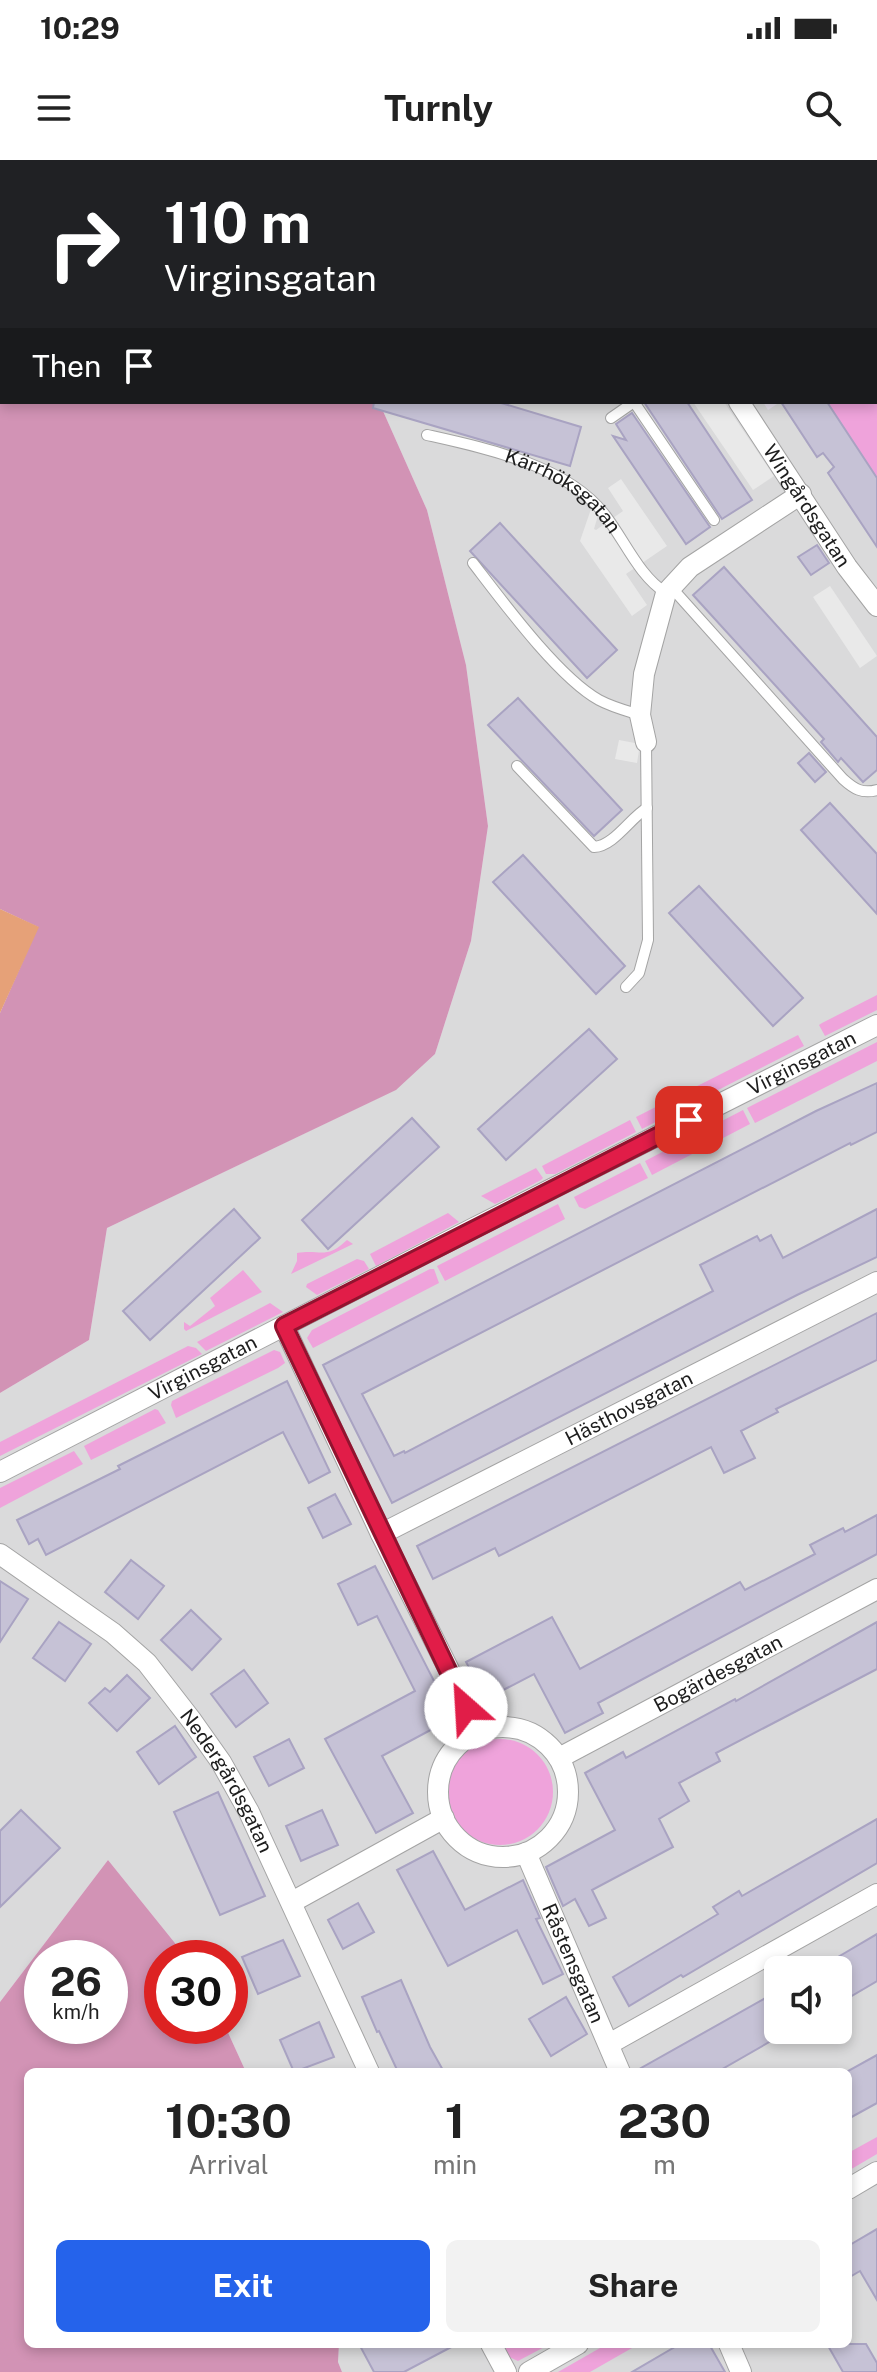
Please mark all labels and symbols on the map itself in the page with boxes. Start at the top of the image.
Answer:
street label: Wingårdsgatan [758,440,856,572]
street label: Kärrhöksgatan [502,444,626,538]
street label: Virginsgatan [743,1026,860,1100]
pin [655,1086,723,1154]
street label: Virginsgatan [145,1330,261,1405]
street label: Hästhovsgatan [561,1366,697,1450]
street label: Bogärdesgatan [650,1630,786,1717]
position arrow [424,1666,508,1750]
street label: Nedergårdsgatan [175,1704,278,1856]
street label: Råstensgatan [537,1900,610,2027]
speed limit sign: 30 [144,1940,248,2044]

